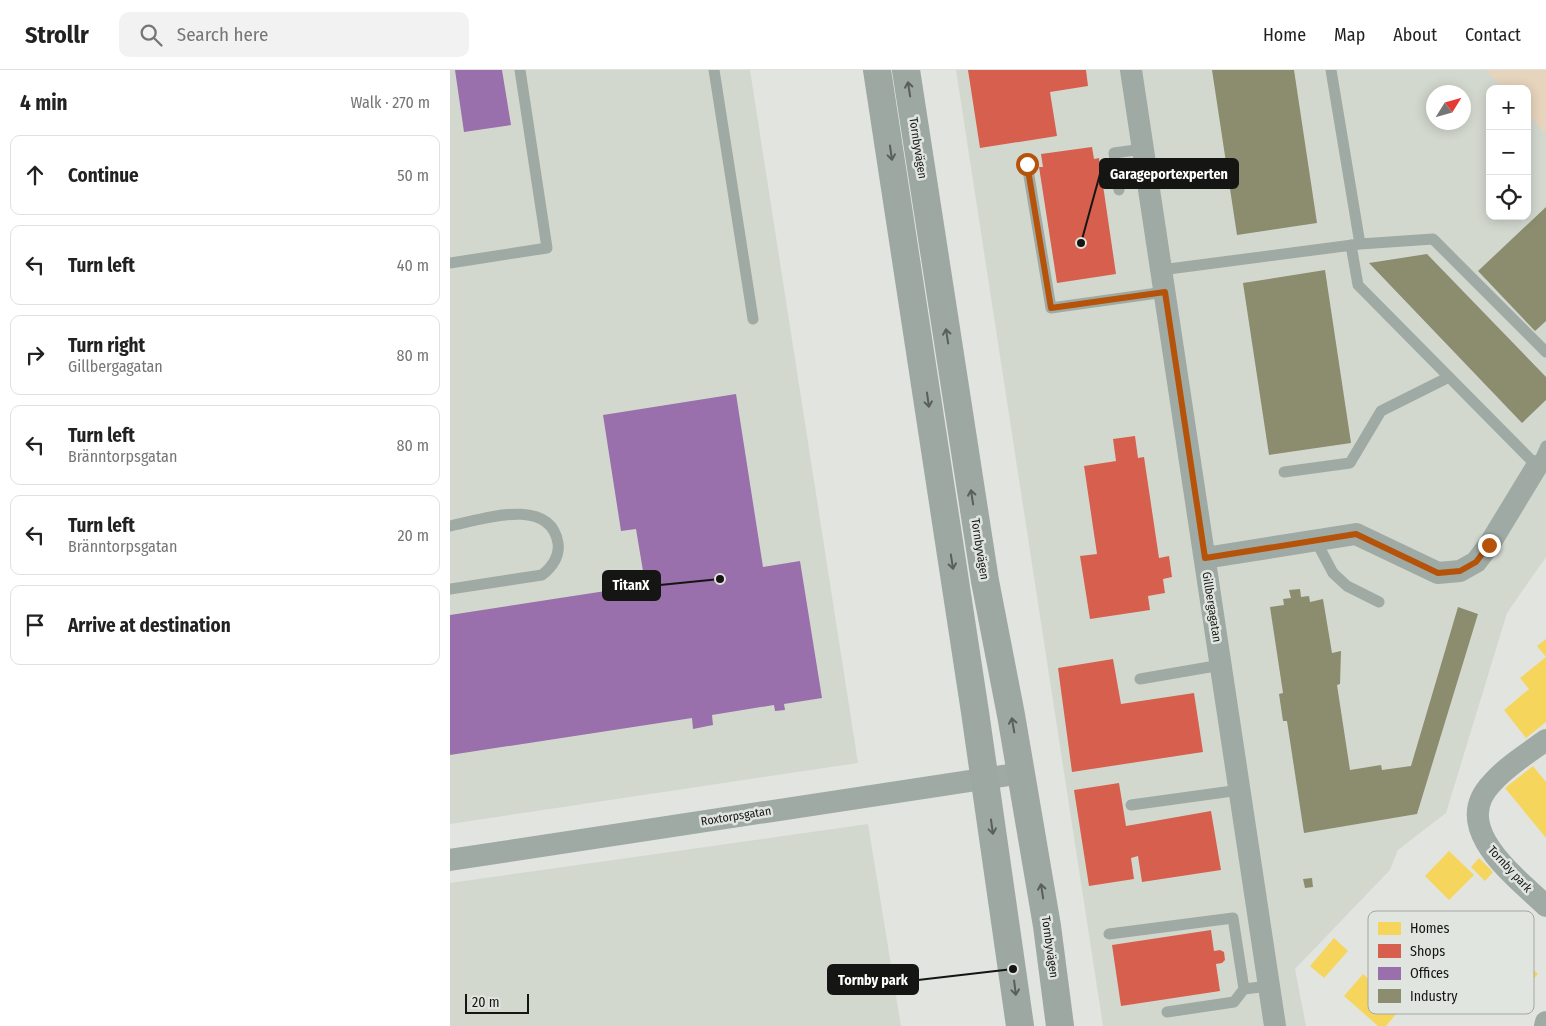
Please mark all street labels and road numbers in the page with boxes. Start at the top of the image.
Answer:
street label: Tornbyvägen [906,116,930,180]
street label: Tornbyvägen [968,517,992,581]
street label: Gillbergagatan [1200,571,1224,643]
street label: Roxtorpsgatan [700,804,772,828]
street label: Tornby park [1485,843,1535,895]
street label: Tornbyvägen [1039,915,1061,979]

